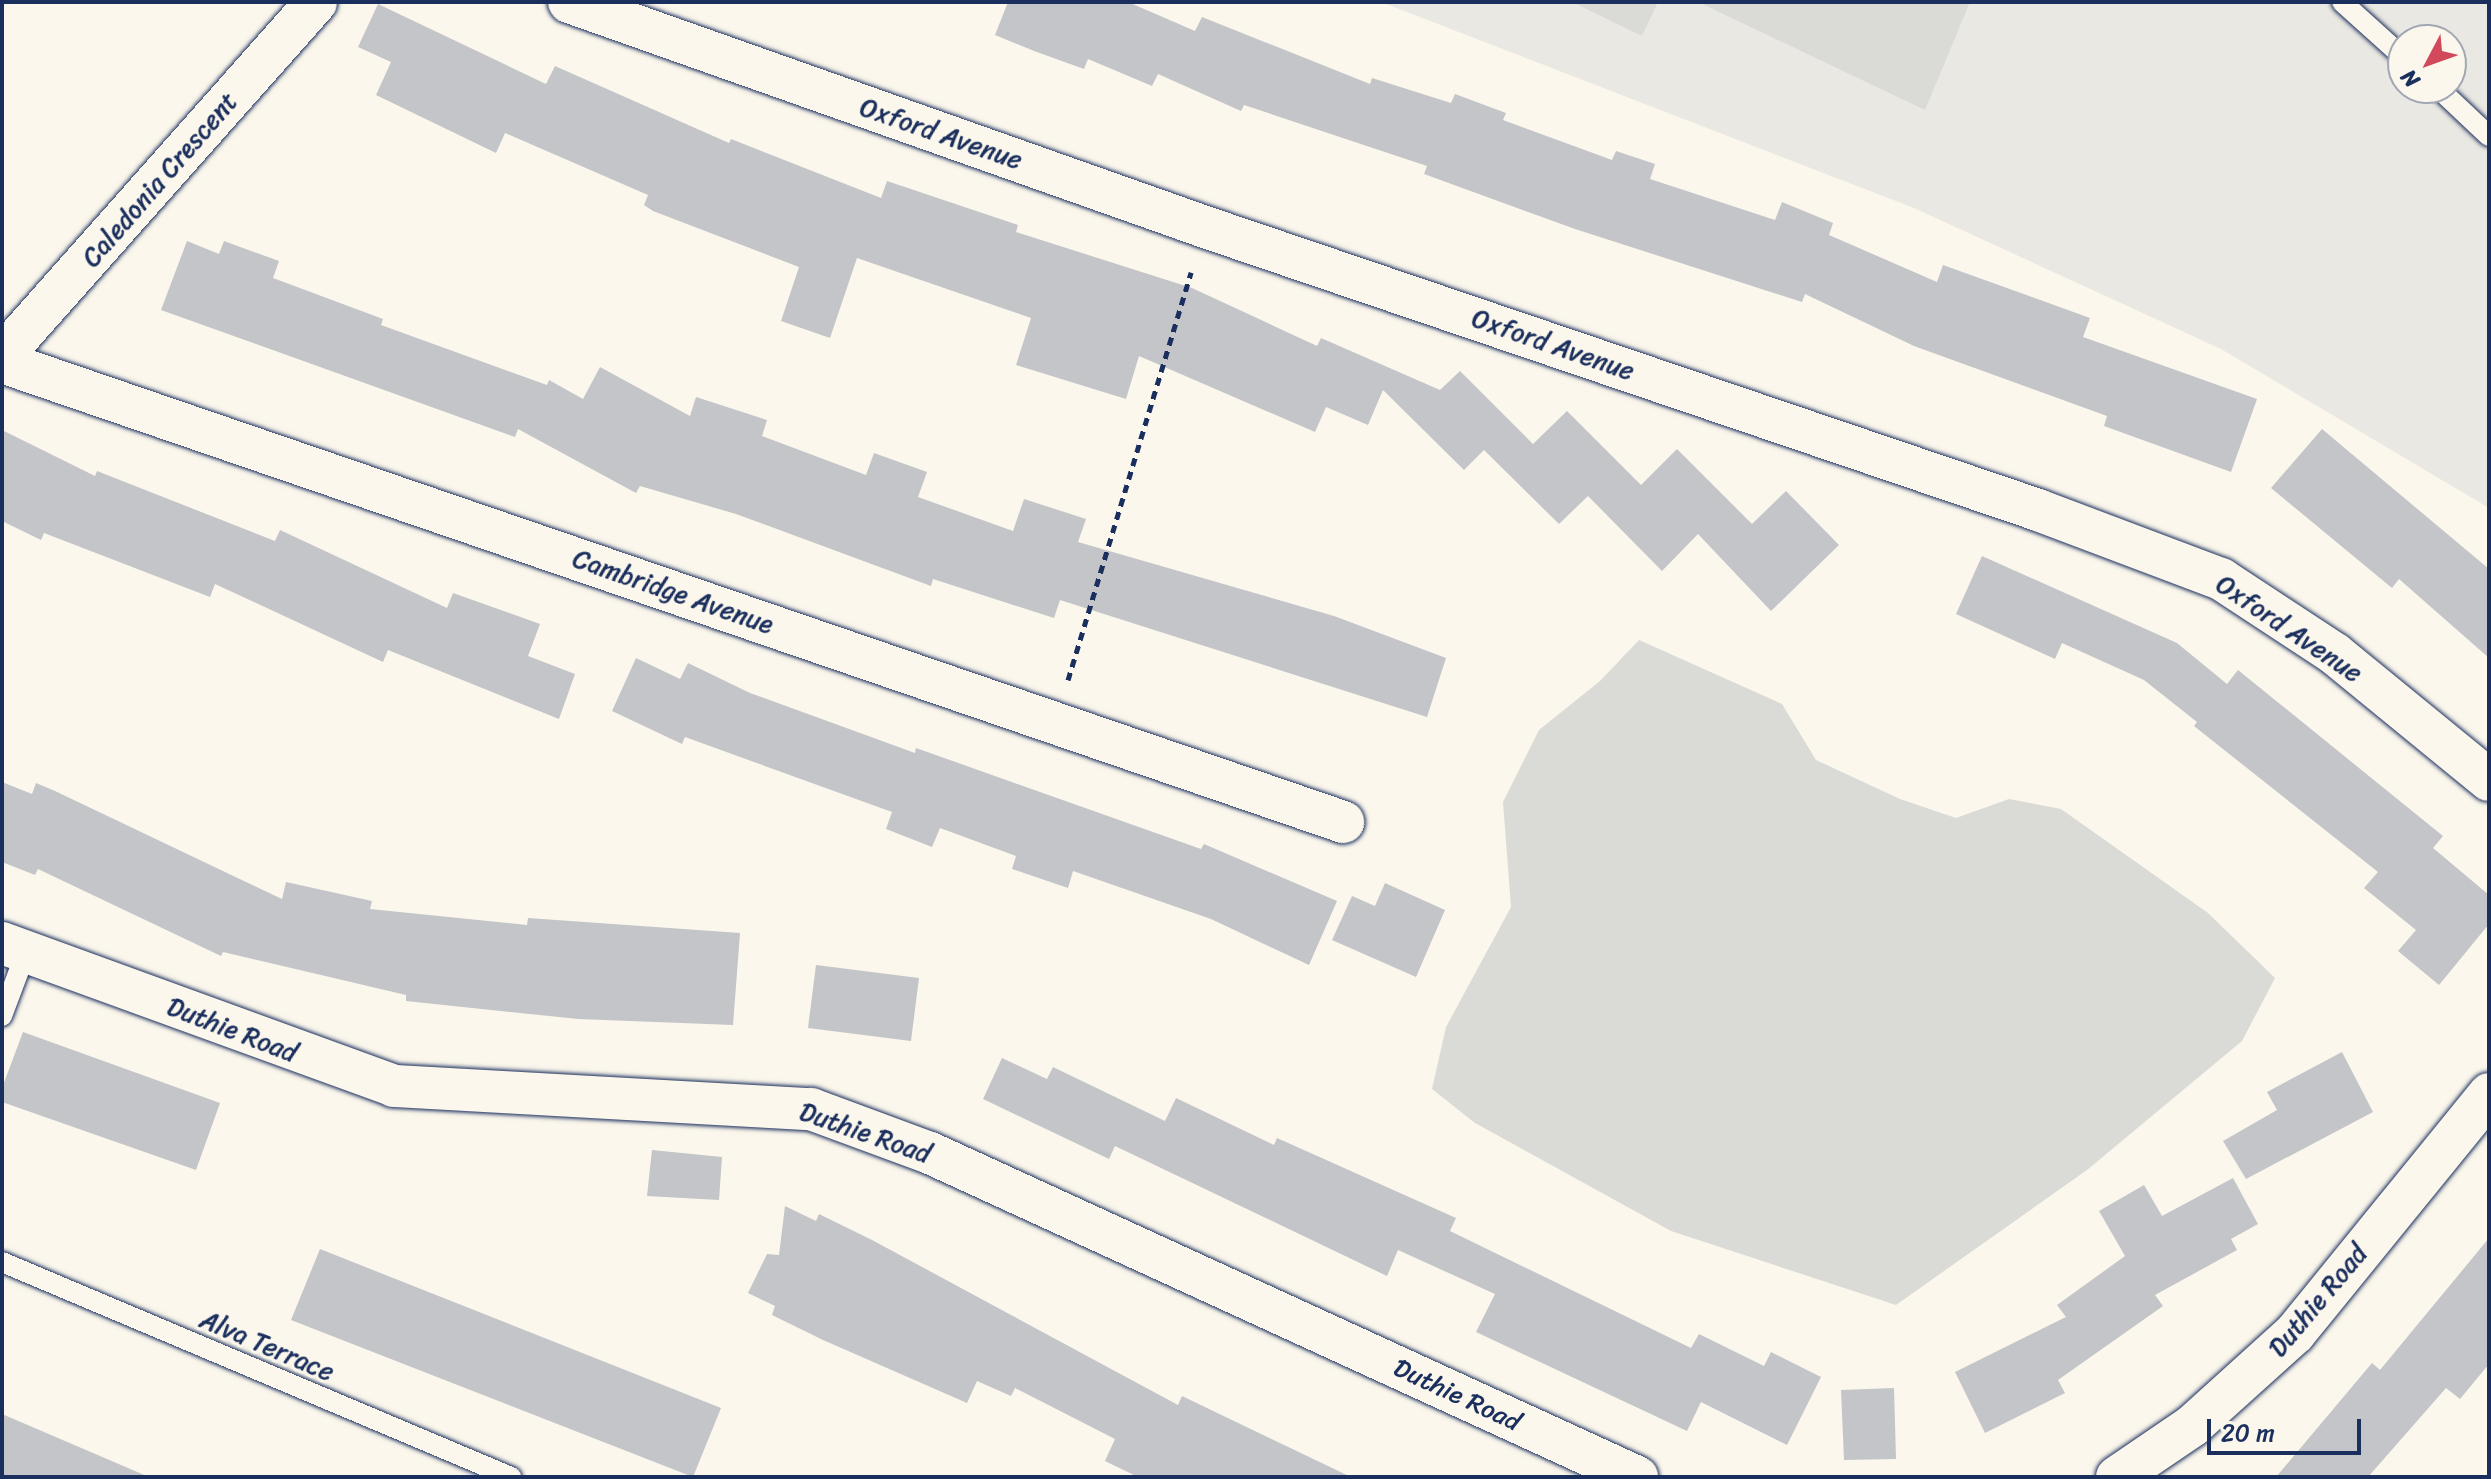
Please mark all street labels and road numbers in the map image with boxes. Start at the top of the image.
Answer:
street label: Caledonia Crescent [76,86,244,274]
street label: Oxford Avenue [856,92,1026,176]
street label: Oxford Avenue [1468,303,1638,387]
street label: Cambridge Avenue [569,543,777,641]
street label: Oxford Avenue [2210,569,2368,689]
street label: Duthie Road [163,991,301,1069]
street label: Duthie Road [795,1096,935,1170]
street label: Duthie Road [2262,1239,2374,1363]
street label: Alva Terrace [196,1304,338,1388]
street label: Duthie Road [1388,1352,1526,1438]

